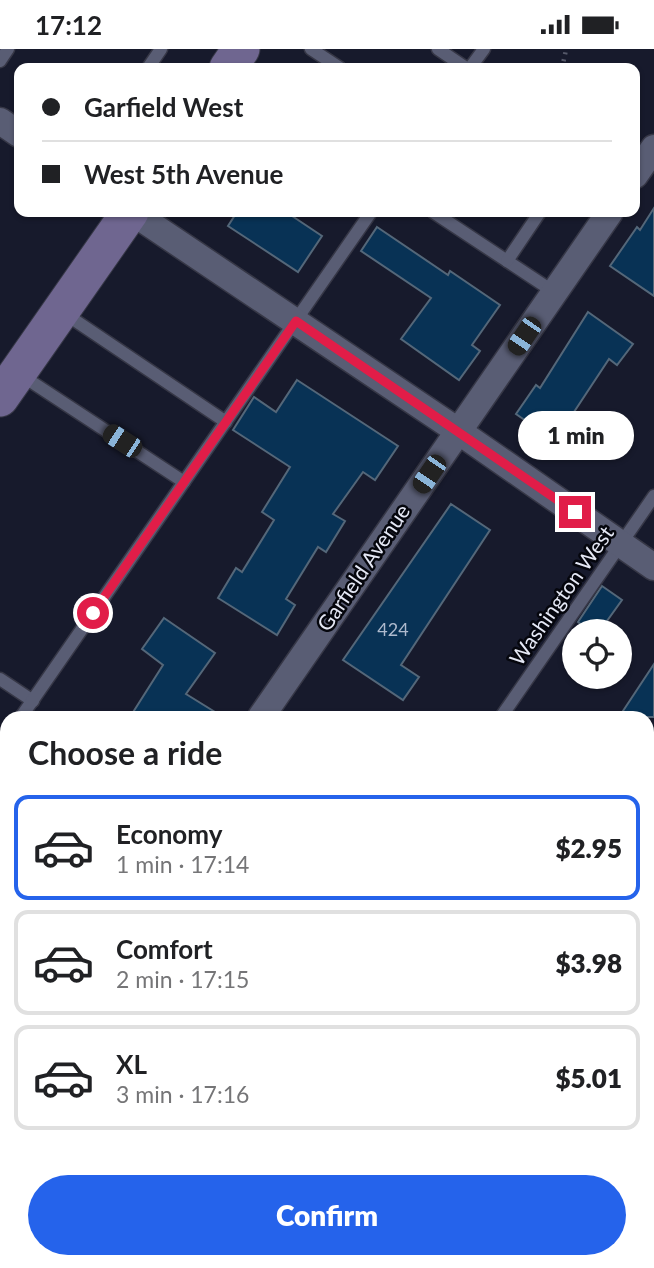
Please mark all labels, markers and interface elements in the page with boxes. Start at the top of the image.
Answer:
text: 17:12 [35,9,102,41]
text: Garfield West [84,91,243,123]
text: West 5th Avenue [84,158,283,190]
car [504,313,545,359]
callout: 1 min [517,411,633,459]
car [99,421,146,461]
text: 1 min [547,421,605,449]
car [409,451,450,497]
route end [559,496,591,528]
street label: Garfield Avenue [311,499,414,635]
street label: Washington West [504,520,618,669]
route start [77,597,109,629]
house number: 424 [377,618,409,640]
map controls [562,619,632,689]
button: locate [562,619,632,689]
text: Choose a ride [28,733,222,772]
icon: car [32,816,95,879]
text: Economy [116,818,222,850]
text: $2.95 [555,832,622,864]
text: 1 min · 17:14 [116,850,249,878]
icon: car [32,931,95,994]
text: Comfort [116,933,213,965]
text: $3.98 [555,947,622,979]
text: 2 min · 17:15 [116,965,249,993]
icon: car [32,1046,95,1109]
text: XL [116,1048,147,1080]
text: $5.01 [555,1062,622,1094]
text: 3 min · 17:16 [116,1080,249,1108]
button: Confirm [28,1175,626,1255]

